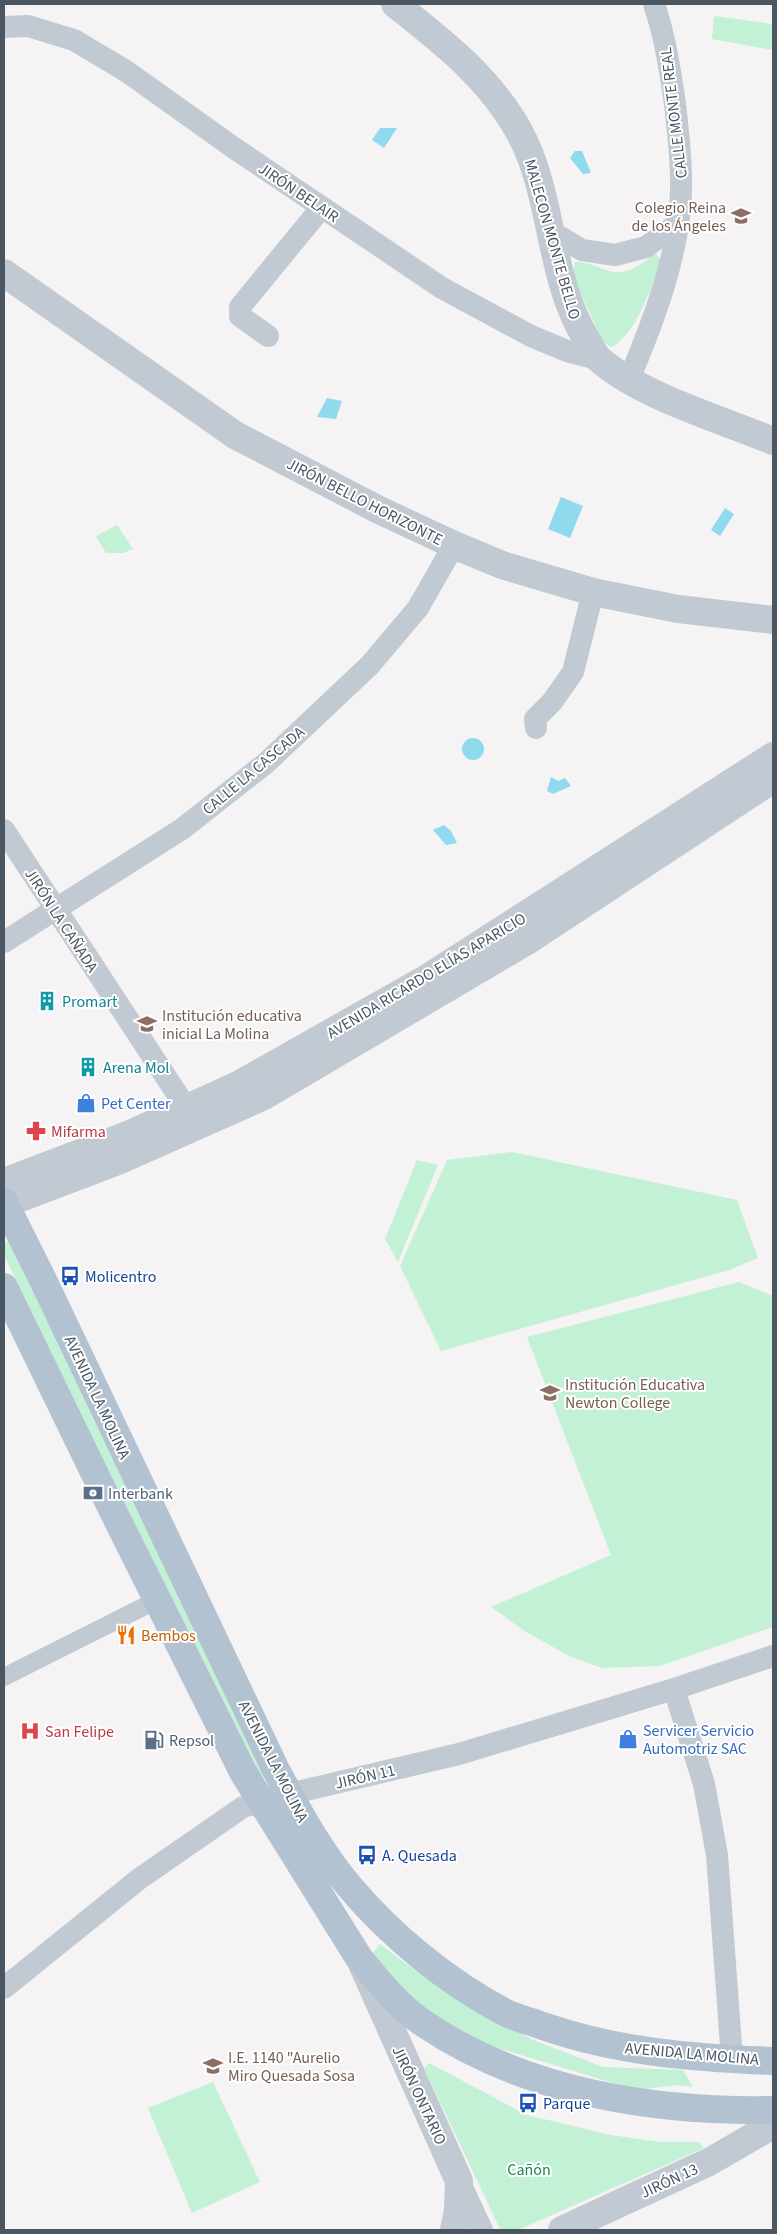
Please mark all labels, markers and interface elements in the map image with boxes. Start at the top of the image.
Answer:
street label: CALLE MONTE REAL [655,46,693,180]
street label: MALECON MONTE BELLO [519,157,585,322]
street label: JIRÓN BELAIR [254,158,343,228]
place label: Colegio Reina de los Ángeles [631,197,726,237]
school or university icon: Colegio Reina de los Ángeles [730,205,752,227]
street label: JIRÓN BELLO HORIZONTE [283,453,446,551]
street label: CALLE LA CASCADA [198,721,310,820]
street label: JIRÓN LA CAÑADA [19,864,103,977]
street label: AVENIDA RICARDO ELÍAS APARICIO [323,907,530,1044]
building icon: Promart [36,990,58,1012]
place label: Promart [62,991,118,1013]
place label: Institución educativa inicial La Molina [162,1005,302,1045]
school or university icon: Institución educativa inicial La Molina [136,1013,158,1035]
building icon: Arena Mol [77,1056,99,1078]
place label: Arena Mol [103,1057,169,1079]
shop icon: Pet Center [75,1092,97,1114]
place label: Pet Center [101,1093,171,1115]
pharmacy icon: Mifarma [25,1120,47,1142]
place label: Mifarma [51,1121,106,1143]
bus stop icon: Molicentro [59,1265,81,1287]
place label: Molicentro [85,1266,156,1288]
street label: AVENIDA LA MOLINA [59,1332,136,1463]
place label: Institución Educativa Newton College [565,1374,705,1414]
school or university icon: Institución Educativa Newton College [539,1382,561,1404]
bank icon: Interbank [82,1482,104,1504]
place label: Interbank [108,1483,173,1505]
restaurant icon: Bembos [115,1624,137,1646]
place label: Bembos [141,1625,196,1647]
street label: AVENIDA LA MOLINA [233,1697,314,1827]
hospital icon: San Felipe [19,1720,41,1742]
place label: Servicer Servicio Automotriz SAC [643,1720,754,1760]
place label: San Felipe [45,1721,114,1743]
shop icon: Servicer Servicio Automotriz SAC [617,1728,639,1750]
fuel station icon: Repsol [143,1729,165,1751]
place label: Repsol [169,1730,214,1752]
street label: JIRÓN 11 [333,1759,397,1795]
bus stop icon: A. Quesada [356,1844,378,1866]
place label: A. Quesada [382,1845,457,1867]
street label: AVENIDA LA MOLINA [624,2037,760,2071]
street label: JIRÓN ONTARIO [387,2042,452,2148]
place label: I.E. 1140 "Aurelio Miro Quesada Sosa [228,2047,355,2087]
school or university icon: I.E. 1140 "Aurelio Miro Quesada Sosa [202,2055,224,2077]
bus stop icon: Parque [517,2092,539,2114]
place label: Parque [543,2093,590,2115]
street label: JIRÓN 13 [637,2158,702,2204]
park label: Cañón [507,2159,551,2181]

